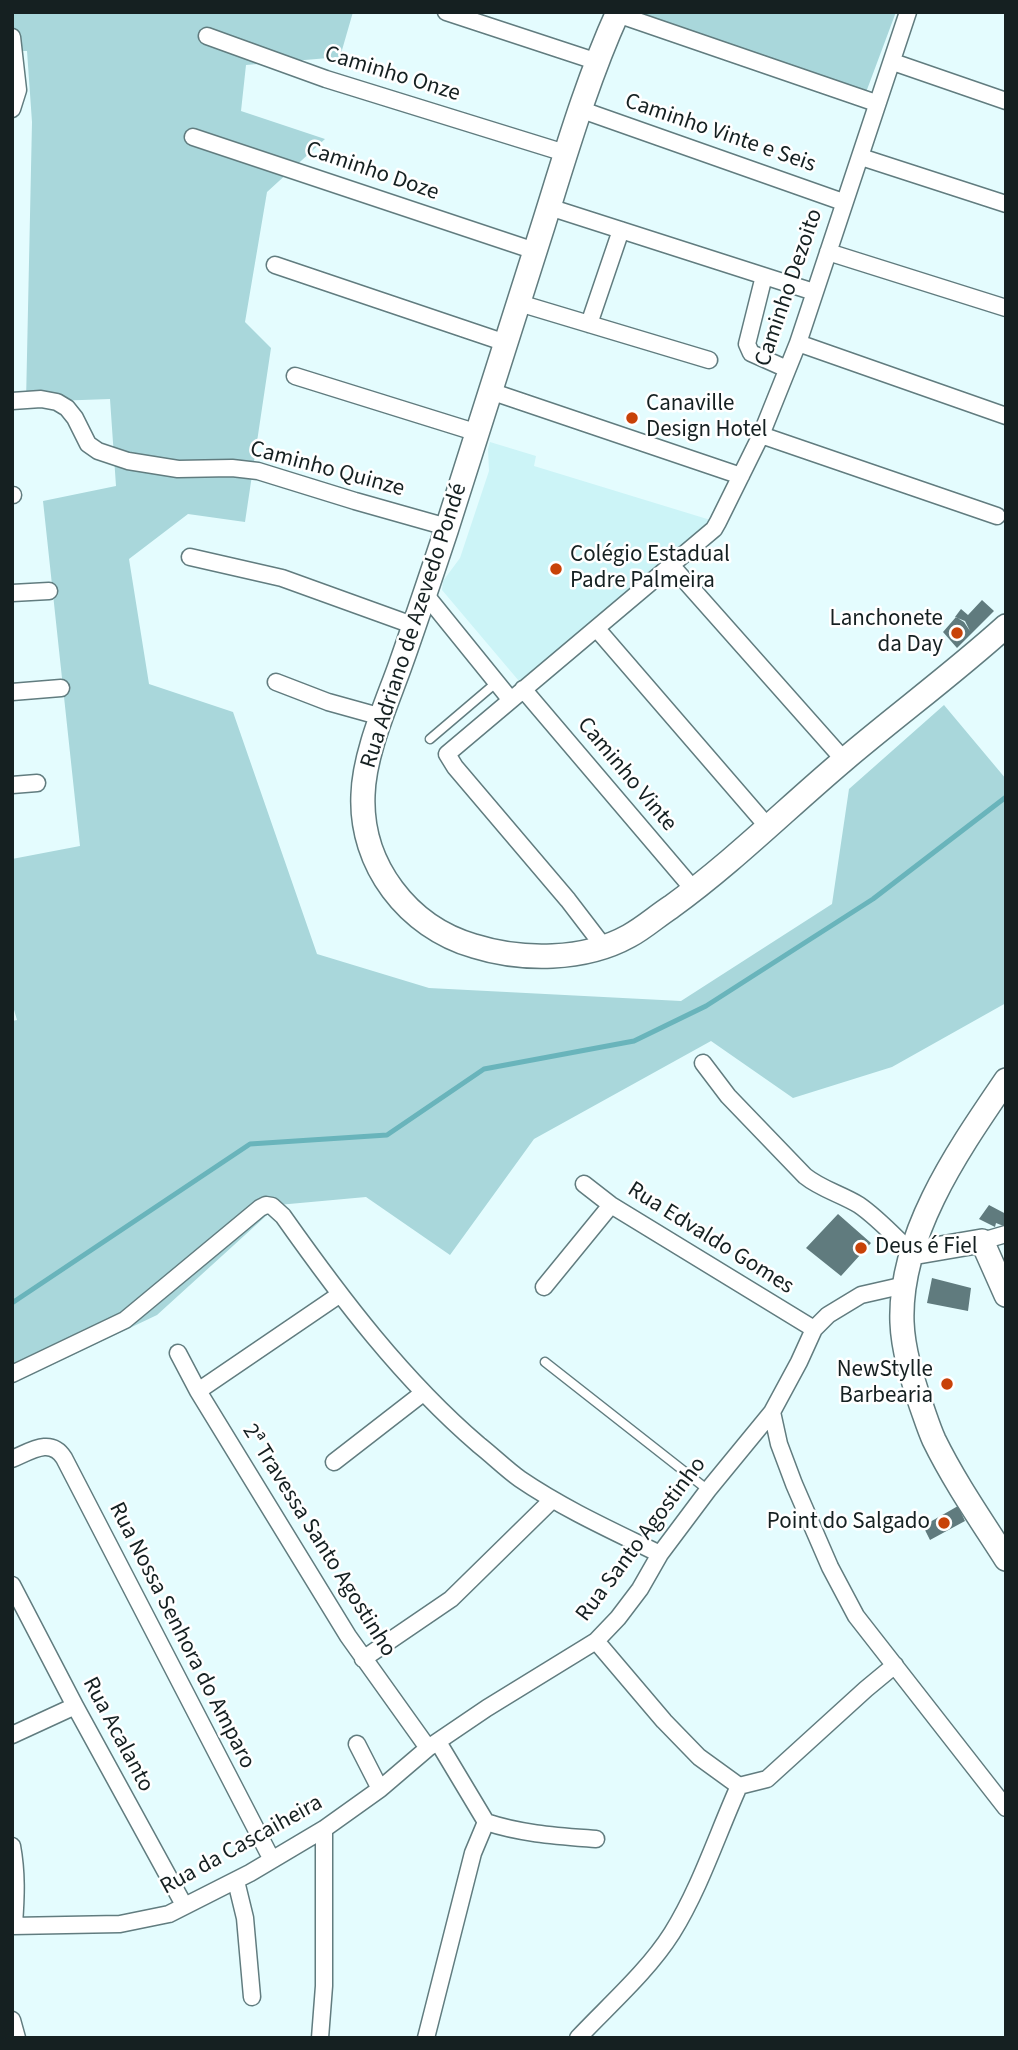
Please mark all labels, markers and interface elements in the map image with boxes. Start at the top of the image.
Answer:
street label: Caminho Onze [321,41,463,109]
street label: Caminho Vinte e Seis [621,88,819,180]
street label: Caminho Doze [302,136,442,208]
street label: Caminho Dezoito [750,206,830,370]
place label: Canaville Design Hotel [646,391,767,445]
marker: Canaville Design Hotel [624,410,640,426]
street label: Caminho Quinze [247,436,407,504]
street label: Rua Adriano de Azevedo Pondé [356,480,474,772]
place label: Colégio Estadual Padre Palmeira [570,542,730,596]
marker: Colégio Estadual Padre Palmeira [548,561,564,577]
place label: Lanchonete da Day [830,606,943,660]
marker: Lanchonete da Day [949,625,965,641]
street label: Caminho Vinte [570,712,682,838]
street label: Rua Edvaldo Gomes [622,1177,798,1301]
place label: Deus é Fiel [875,1234,978,1262]
marker: Deus é Fiel [853,1240,869,1256]
place label: NewStylle Barbearia [837,1357,933,1411]
marker: NewStylle Barbearia [939,1376,955,1392]
street label: 2ª Travessa Santo Agostinho [235,1420,401,1662]
street label: Rua Santo Agostinho [571,1452,713,1628]
street label: Rua Nossa Senhora do Amparo [102,1498,260,1774]
place label: Point do Salgado [767,1509,930,1537]
marker: Point do Salgado [936,1515,952,1531]
street label: Rua Acalanto [75,1673,159,1797]
street label: Rua da Cascaiheira [156,1790,328,1902]

